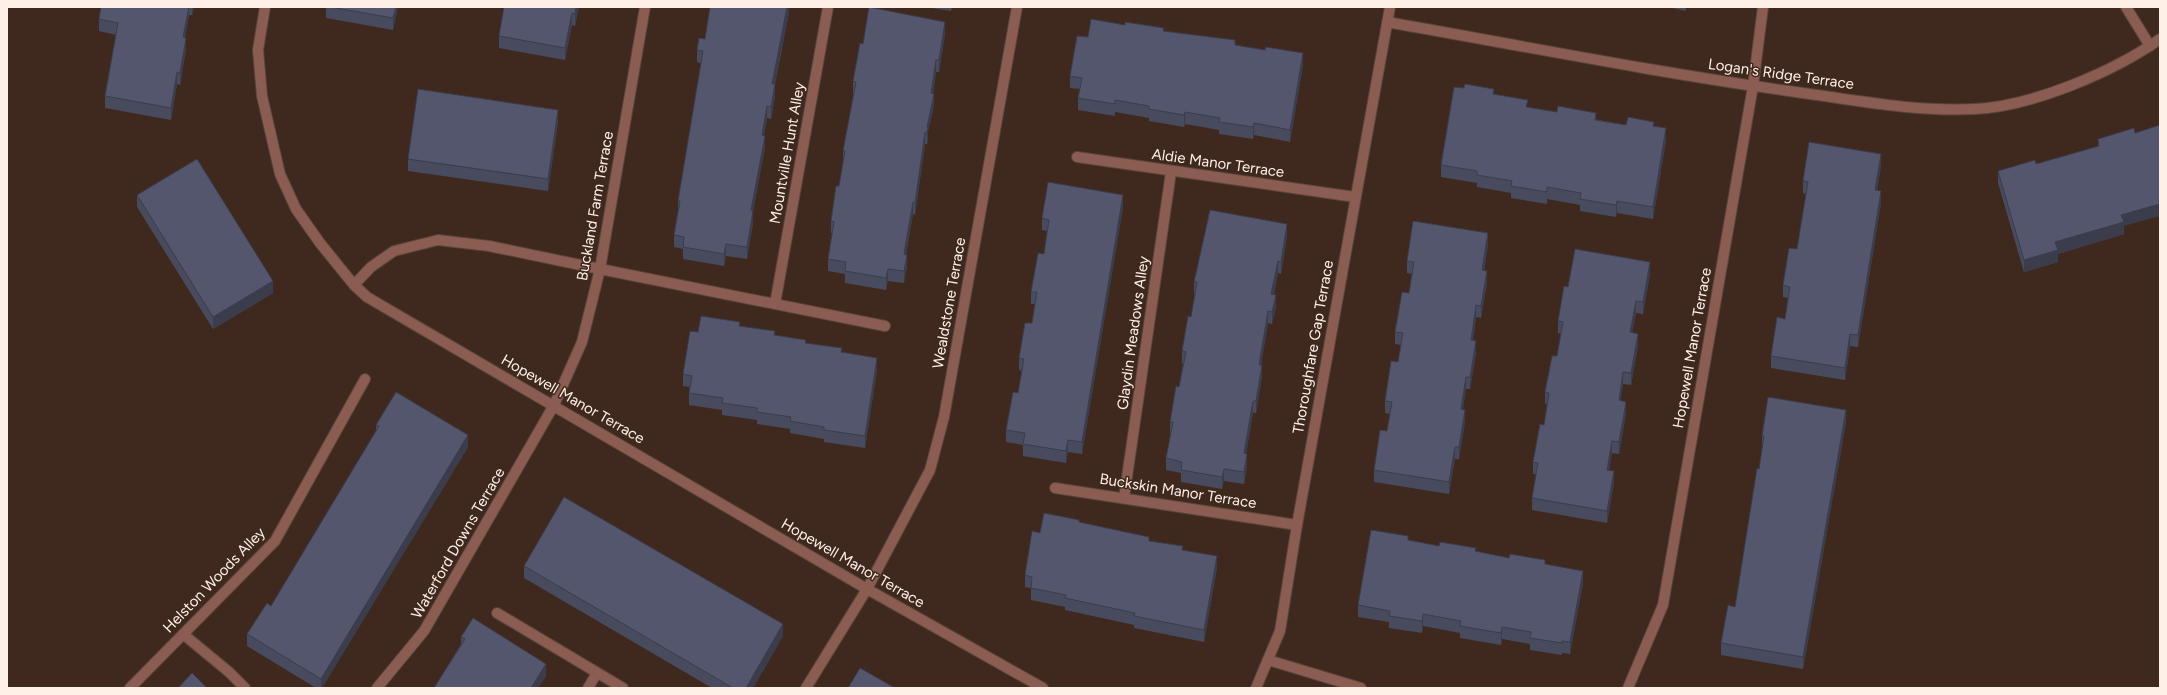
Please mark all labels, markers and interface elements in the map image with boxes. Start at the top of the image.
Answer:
street label: Logan's Ridge Terrace [1707,55,1855,93]
street label: Mountville Hunt Alley [766,81,808,225]
street label: Buckland Farm Terrace [573,130,617,282]
street label: Aldie Manor Terrace [1151,145,1285,181]
street label: Wealdstone Terrace [929,236,969,370]
street label: Glaydin Meadows Alley [1113,255,1153,411]
street label: Thoroughfare Gap Terrace [1289,259,1337,435]
street label: Hopewell Manor Terrace [1669,266,1715,430]
street label: Hopewell Manor Terrace [498,351,648,447]
street label: Waterford Downs Terrace [407,464,509,622]
street label: Buckskin Manor Terrace [1098,470,1258,512]
street label: Hopewell Manor Terrace [778,515,928,611]
street label: Helston Woods Alley [159,524,269,636]

